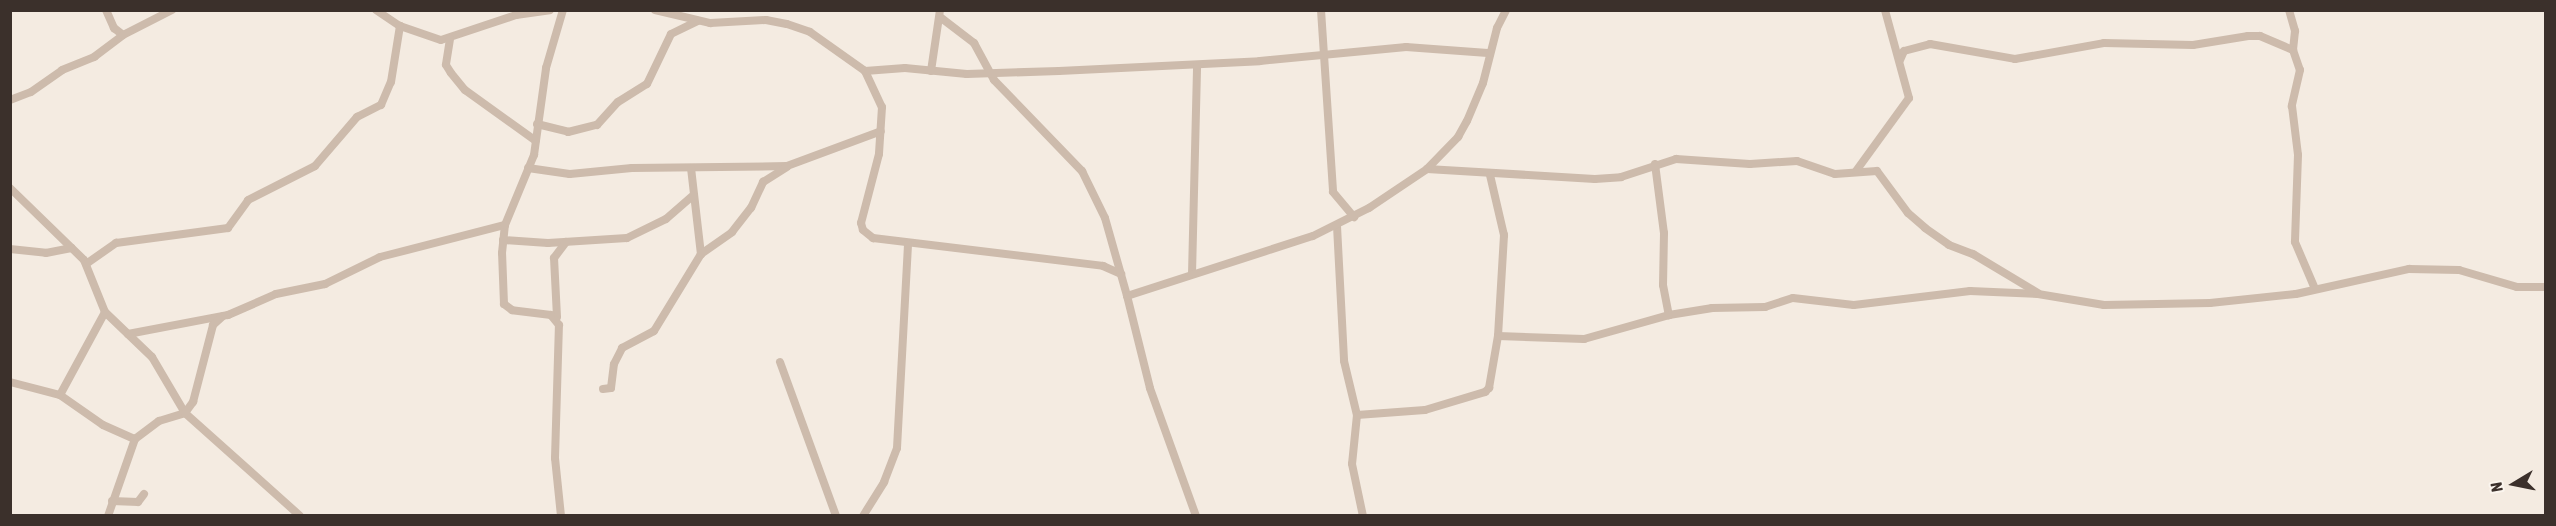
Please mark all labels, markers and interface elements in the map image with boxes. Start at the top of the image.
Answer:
north arrow [2484,454,2544,514]
text: N [2487,481,2506,493]

